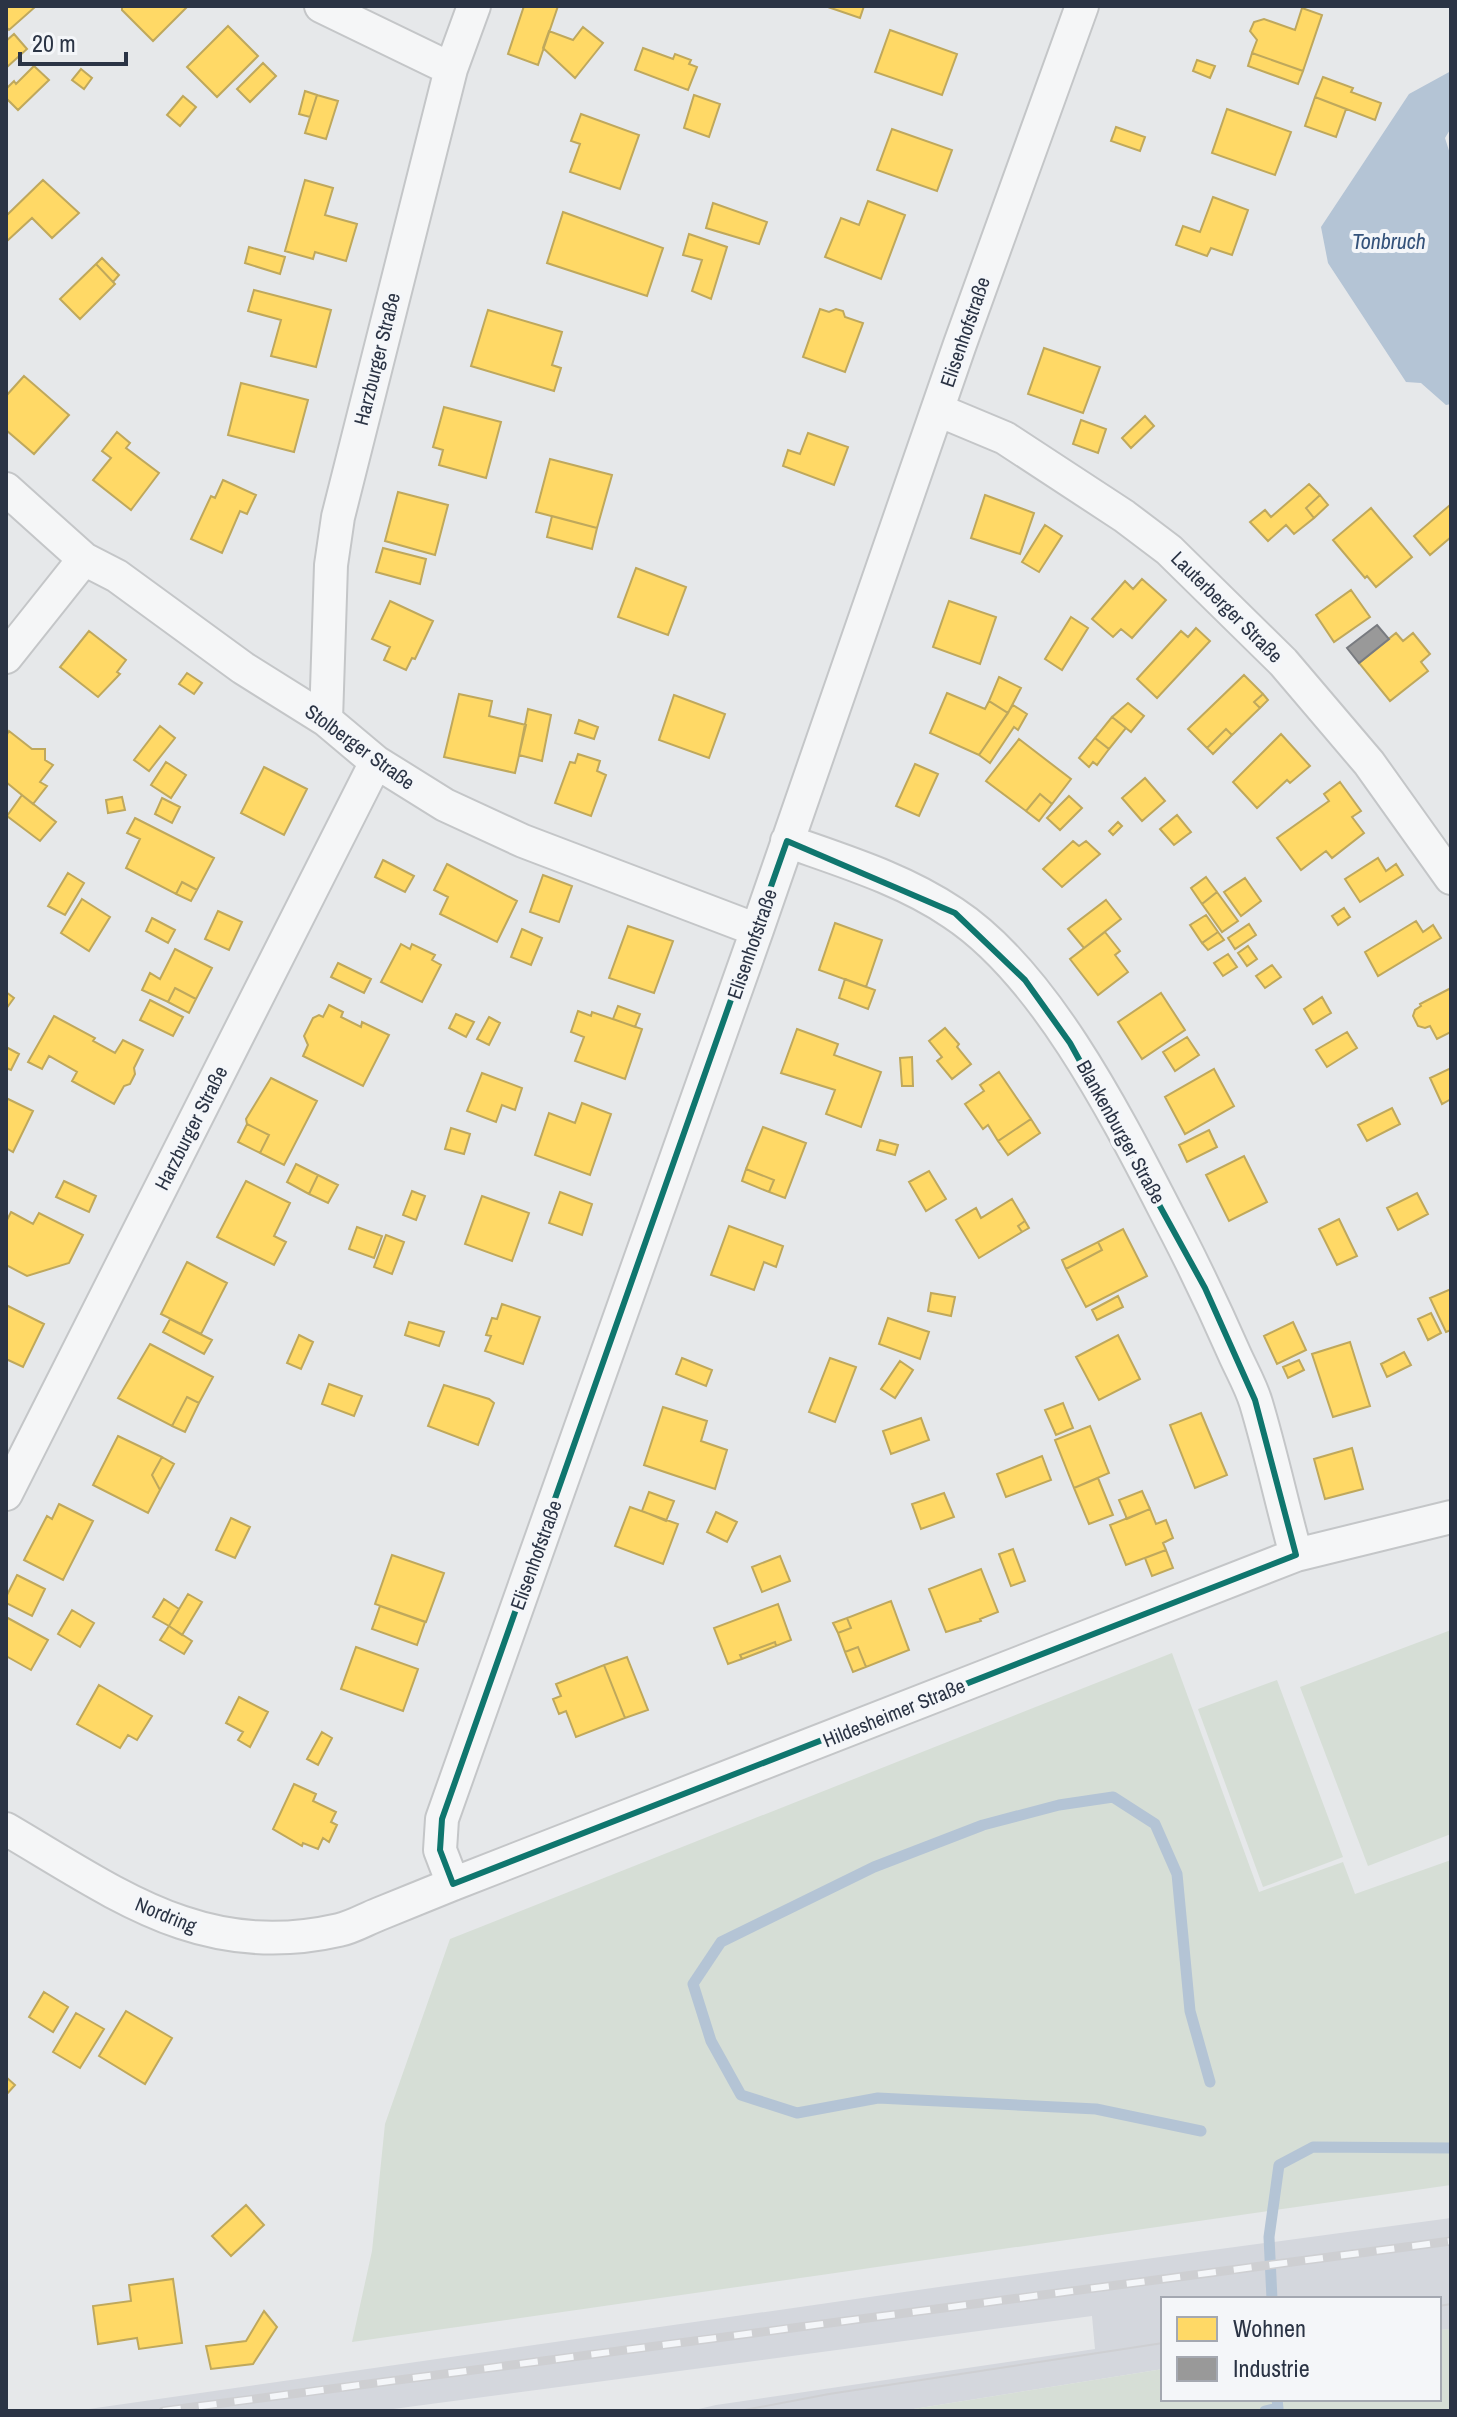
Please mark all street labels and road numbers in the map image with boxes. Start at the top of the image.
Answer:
street label: Elisenhofstraße [933,273,996,391]
street label: Harzburger Straße [347,290,406,428]
street label: Lauterberger Straße [1166,545,1289,668]
street label: Stolberger Straße [300,698,421,796]
street label: Elisenhofstraße [720,885,783,1003]
street label: Blankenburger Straße [1071,1055,1172,1208]
street label: Harzburger Straße [148,1061,233,1194]
street label: Elisenhofstraße [503,1496,568,1613]
street label: Hildesheimer Straße [819,1672,969,1753]
street label: Nordring [132,1890,201,1939]

